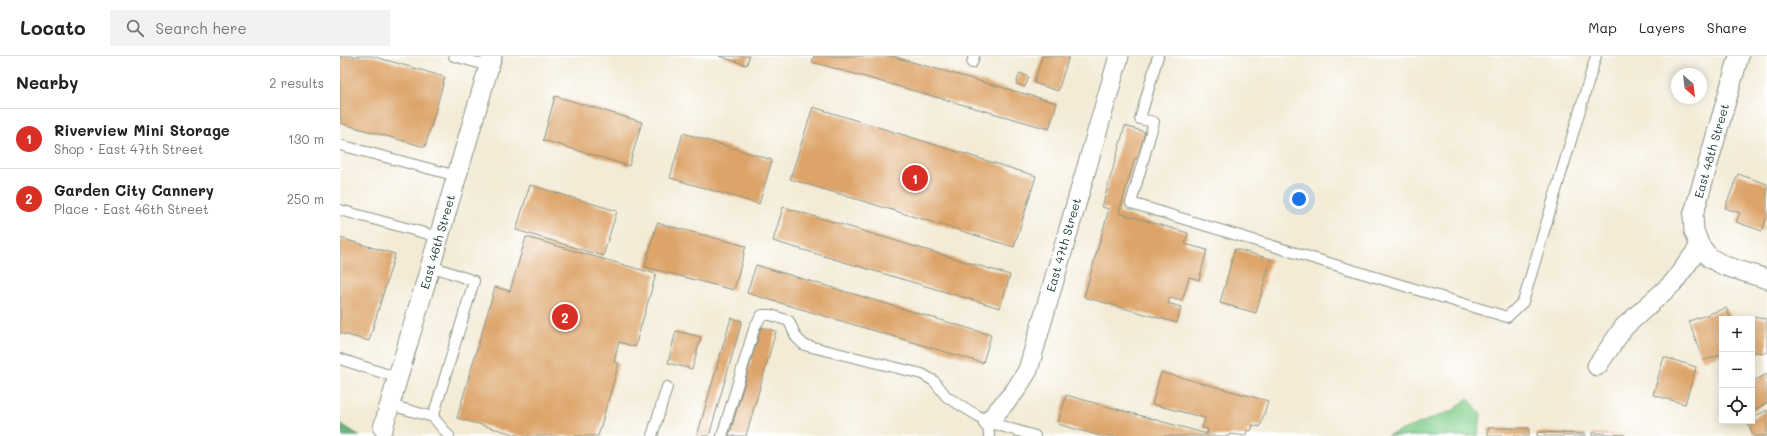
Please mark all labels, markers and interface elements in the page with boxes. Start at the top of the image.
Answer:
search box [110,10,390,46]
text: Locato [20,15,86,40]
icon: search [124,17,146,39]
text: Search here [156,18,247,38]
text: Map [1588,18,1617,37]
text: Layers [1639,18,1685,37]
text: Share [1707,18,1747,37]
north arrow [1671,68,1707,104]
text: Nearby [16,71,78,93]
text: 2 results [269,74,324,91]
street label: East 48th Street [1690,102,1732,200]
text: Riverview Mini Storage [54,120,230,140]
text: 1 [26,130,32,147]
text: 130 m [288,130,324,147]
text: Shop · East 47th Street [54,140,204,157]
pin: 1 [902,163,928,193]
text: Garden City Cannery [54,180,214,200]
your location [1289,189,1309,209]
text: 2 [25,190,33,207]
text: 250 m [287,190,324,207]
street label: East 46th Street [416,193,458,291]
street label: East 47th Street [1042,196,1084,294]
text: Place · East 46th Street [54,200,209,217]
pin: 2 [552,302,578,332]
map controls [1719,316,1755,424]
button: + [1719,316,1755,352]
button: − [1719,352,1755,388]
button: locate [1719,388,1755,424]

